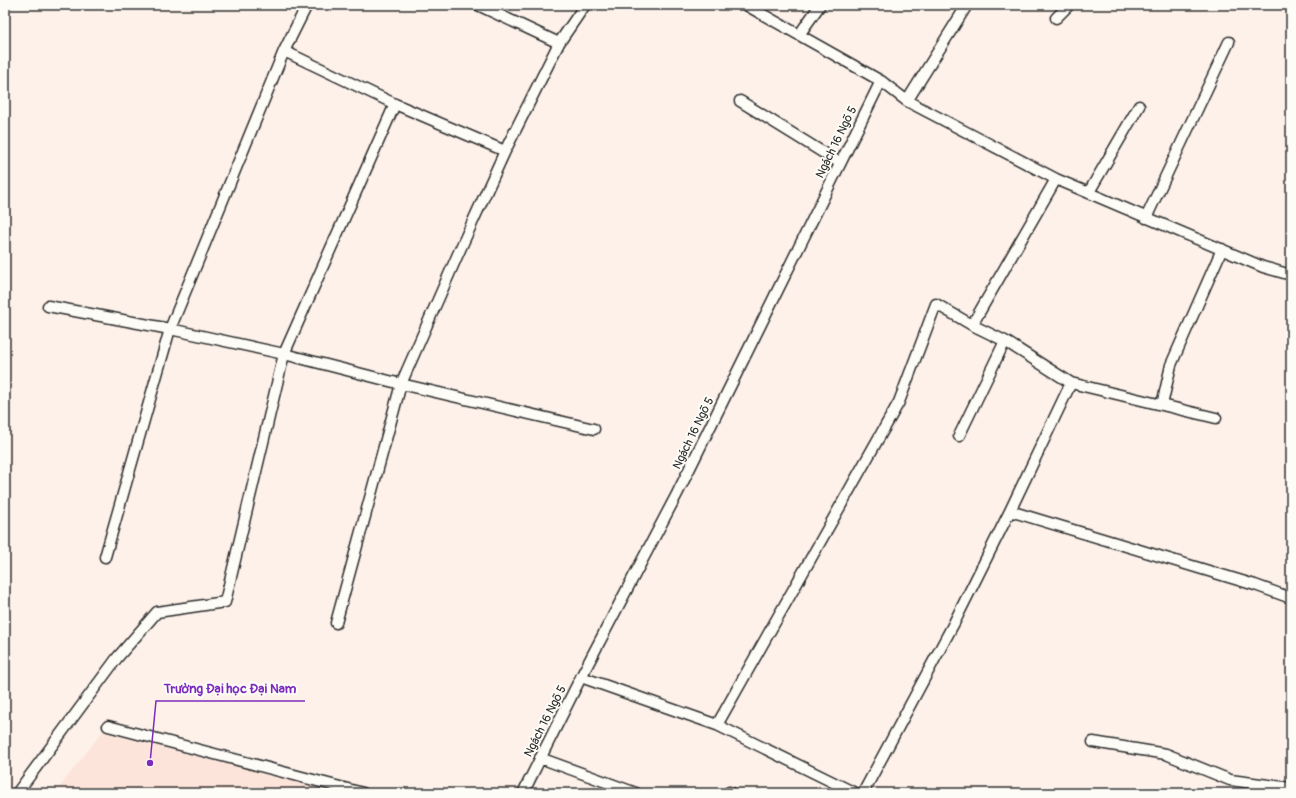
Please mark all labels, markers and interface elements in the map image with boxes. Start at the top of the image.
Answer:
street label: Ngách 16 Ngõ 5 [813,104,860,181]
street label: Ngách 16 Ngõ 5 [670,395,717,472]
callout: Trường Đại học Đại Nam [156,676,305,701]
text: Trường Đại học Đại Nam [163,681,297,697]
street label: Ngách 16 Ngõ 5 [521,683,570,759]

